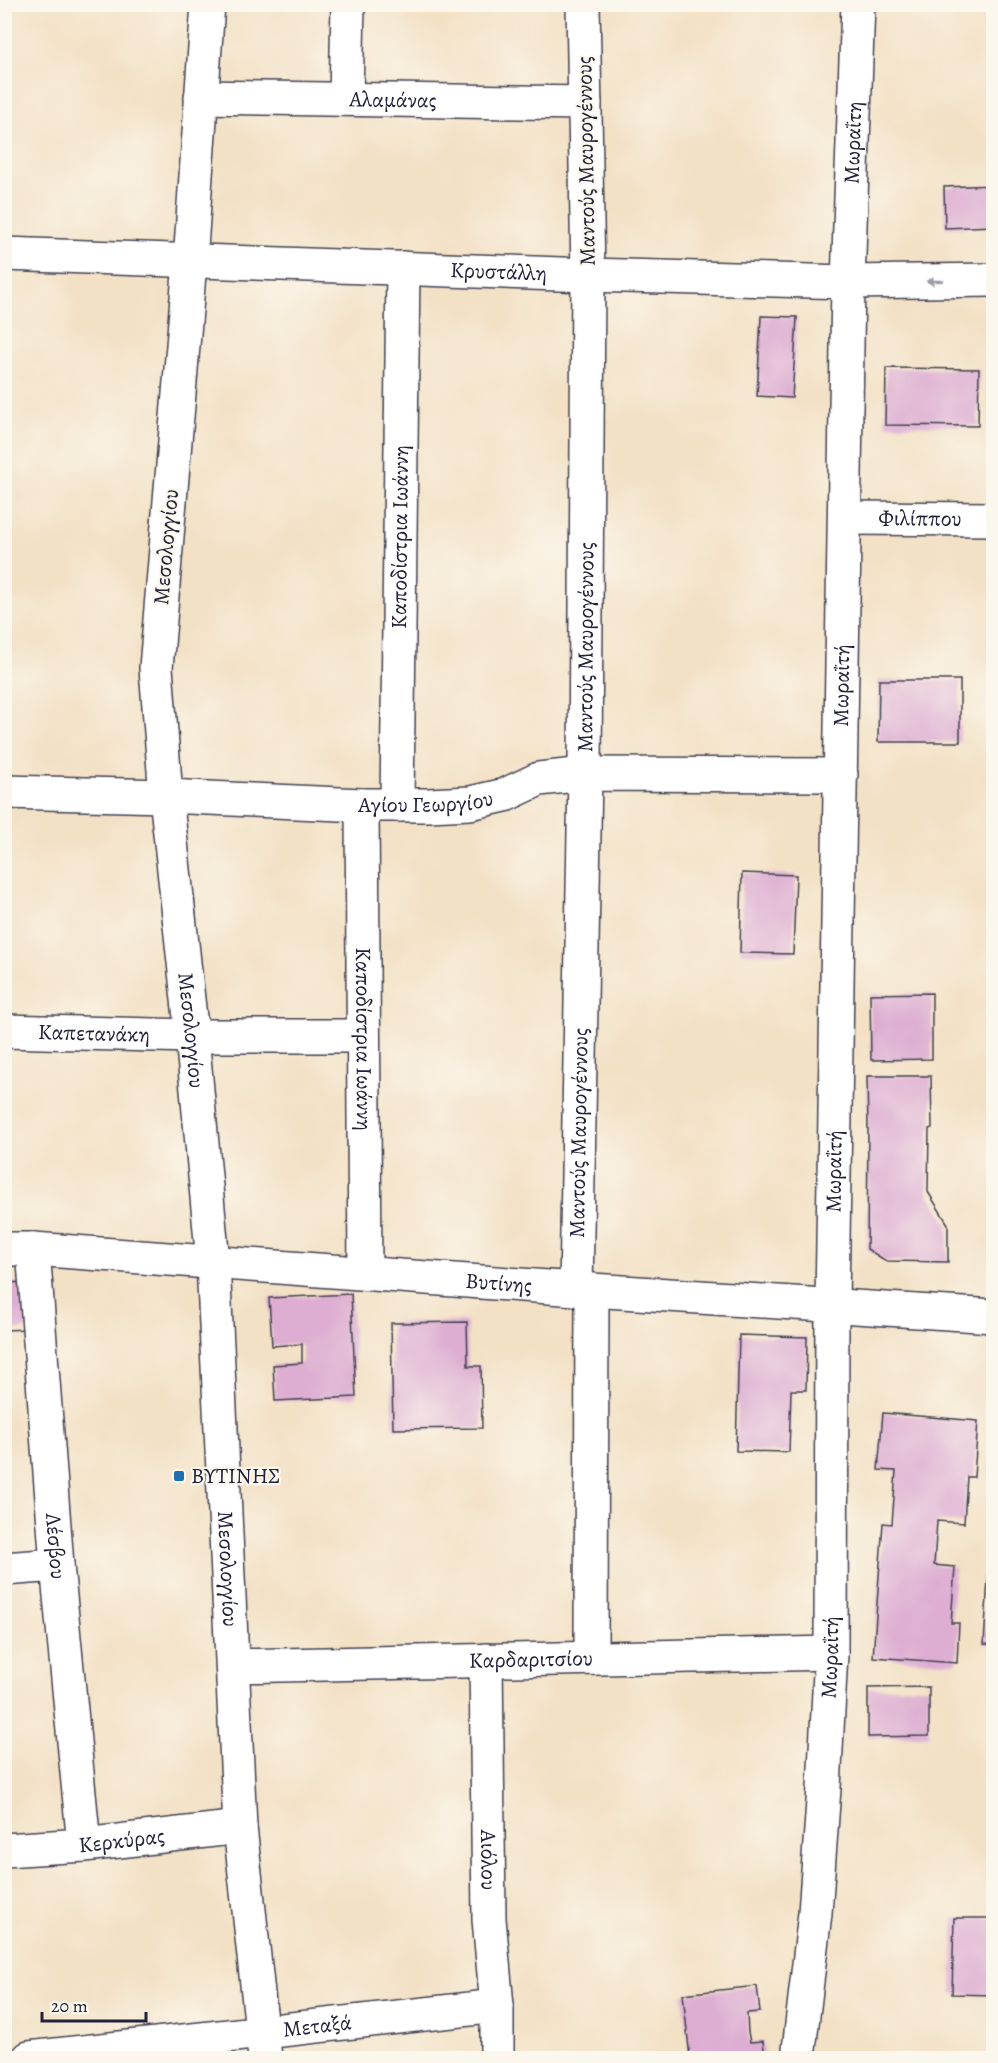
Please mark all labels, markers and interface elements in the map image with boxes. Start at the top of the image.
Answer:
street label: Μαντούς Μαυρογέννους [569,56,603,266]
street label: Αλαμάνας [348,84,437,116]
street label: Μωραΐτη [837,101,869,184]
street label: Κρυστάλλη [450,255,548,289]
one-way arrow [926,276,945,286]
street label: Καποδίστρια Ιωάννη [384,445,416,629]
street label: Μεσολογγίου [146,488,186,606]
street label: Φιλίππου [878,503,962,534]
street label: Μαντούς Μαυρογέννους [570,542,601,752]
street label: Μωραΐτή [826,644,857,727]
street label: Αγίου Γεωργίου [357,783,496,820]
street label: Καποδίστρια Ιωάννη [348,947,379,1131]
street label: Μεσολογγίου [170,971,212,1089]
street label: Καπετανάκη [37,1017,151,1050]
street label: Μαντούς Μαυρογέννους [562,1028,596,1238]
street label: Μωραΐτή [818,1130,850,1213]
street label: Βυτίνης [464,1266,533,1301]
place label: ΒΥΤΙΝΗΣ [191,1461,281,1491]
marker: ΒΥΤΙΝΗΣ [172,1469,186,1483]
street label: Μεσολογγίου [210,1510,245,1628]
street label: Λέσβου [38,1511,73,1580]
street label: Μωραΐτή [814,1616,846,1699]
street label: Καρδαριτσίου [469,1643,593,1676]
street label: Κερκύρας [77,1821,166,1861]
street label: Αιόλου [473,1829,504,1890]
scale bar [42,1985,146,2023]
text: 20 m [51,1994,88,2018]
street label: Μεταξά [281,2007,353,2045]

